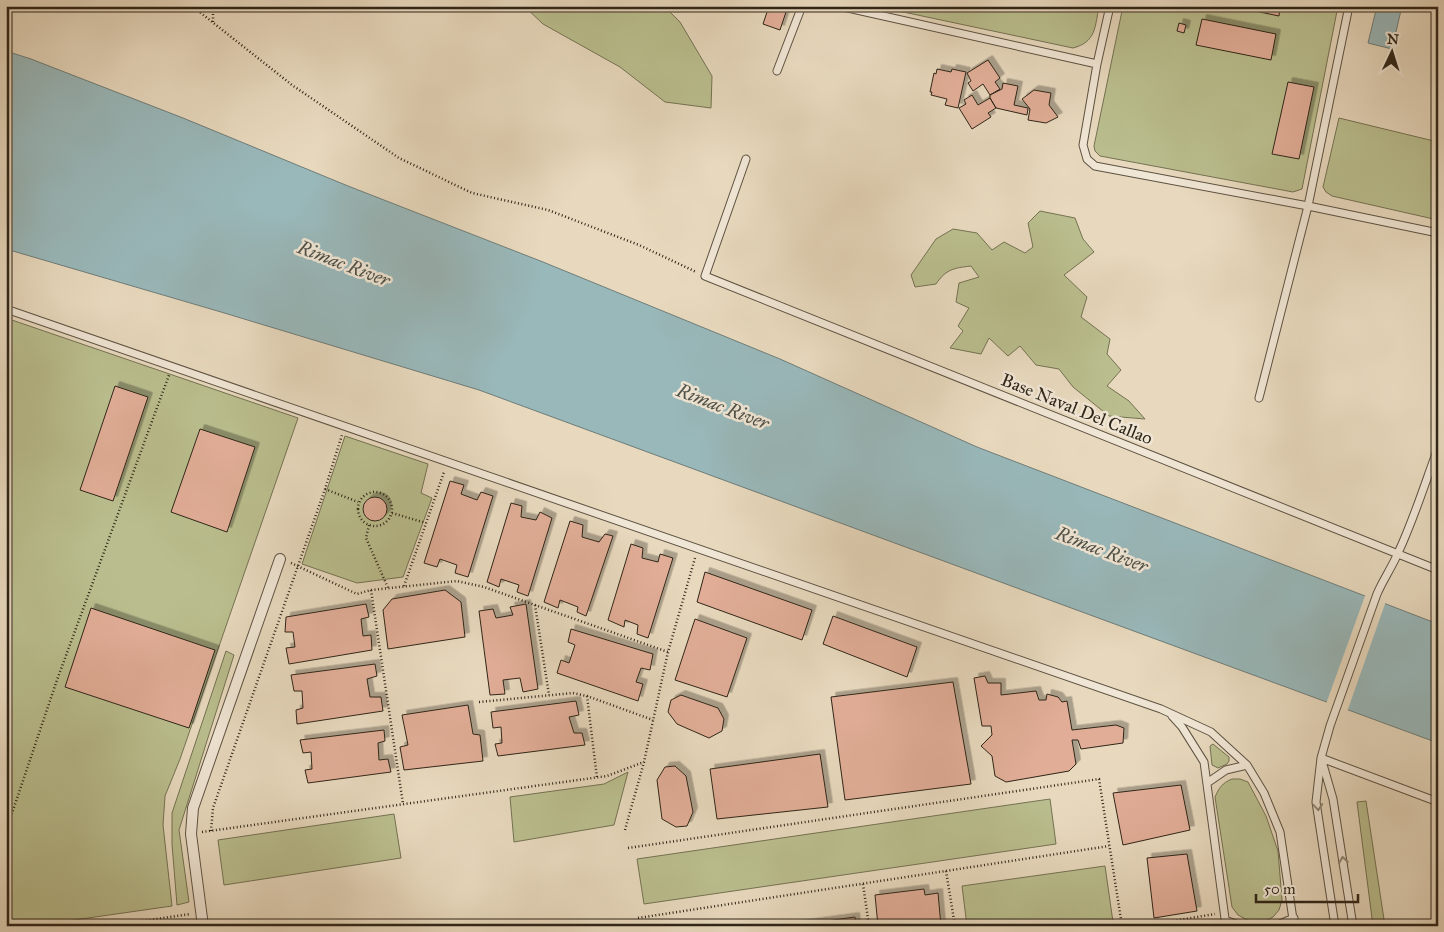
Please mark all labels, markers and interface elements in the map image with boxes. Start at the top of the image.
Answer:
north arrow [1366,28,1416,78]
text: N [1386,31,1400,48]
water label: Rimac River [293,235,394,292]
street label: Base Naval Del Callao [998,369,1156,449]
water label: Rimac River [672,378,773,435]
water label: Rimac River [1051,521,1152,578]
one-way arrow [1312,803,1323,811]
one-way arrow [1338,856,1348,865]
scale bar [1256,872,1359,904]
text: 50 m [1264,880,1296,898]

